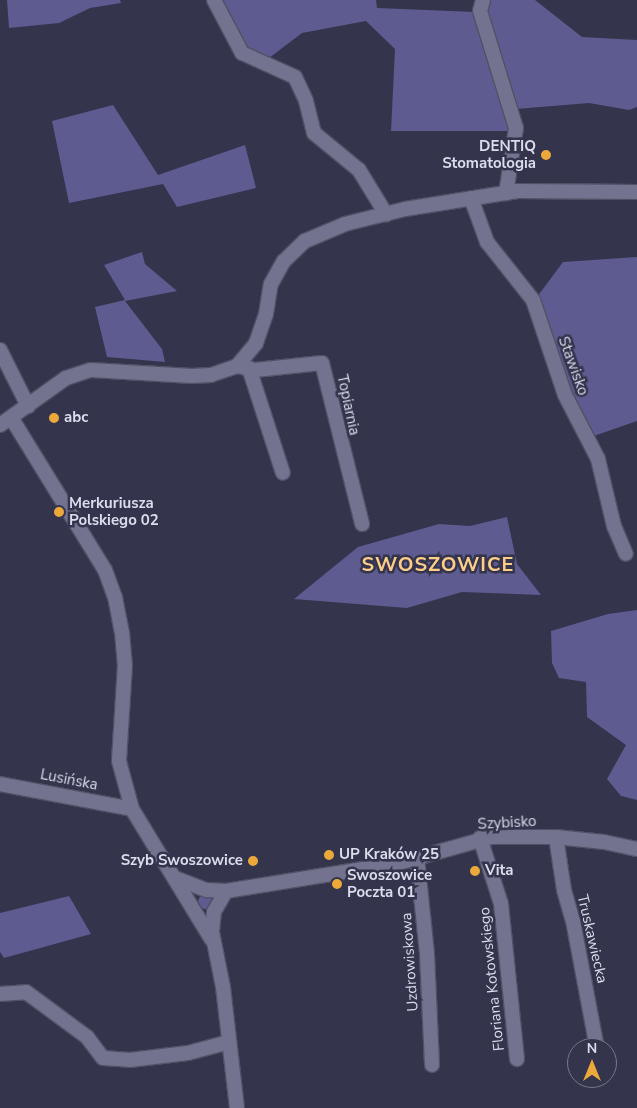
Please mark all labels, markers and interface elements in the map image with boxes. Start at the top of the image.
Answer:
place label: DENTIQ Stomatologia [442,137,536,172]
marker: DENTIQ Stomatologia [540,149,552,161]
street label: Stawisko [554,334,592,398]
street label: Topiarnia [333,373,363,437]
place label: abc [64,409,88,427]
marker: abc [48,412,60,424]
place label: Merkuriusza Polskiego 02 [69,494,159,529]
marker: Merkuriusza Polskiego 02 [53,506,65,518]
district label: SWOSZOWICE [360,552,516,576]
street label: Lusińska [39,766,99,794]
street label: Szybisko [477,812,537,834]
place label: UP Kraków 25 [339,846,439,864]
marker: UP Kraków 25 [323,849,335,861]
place label: Szyb Swoszowice [121,852,243,870]
marker: Szyb Swoszowice [247,855,259,867]
place label: Vita [485,862,513,880]
marker: Vita [469,865,481,877]
place label: Swoszowice Poczta 01 [347,866,432,901]
marker: Swoszowice Poczta 01 [331,878,343,890]
street label: Truskawiecka [573,893,611,985]
street label: Floriana Kotowskiego [475,906,509,1052]
street label: Uzdrowiskowa [398,912,422,1012]
north arrow [567,1038,617,1088]
text: N [587,1039,597,1058]

